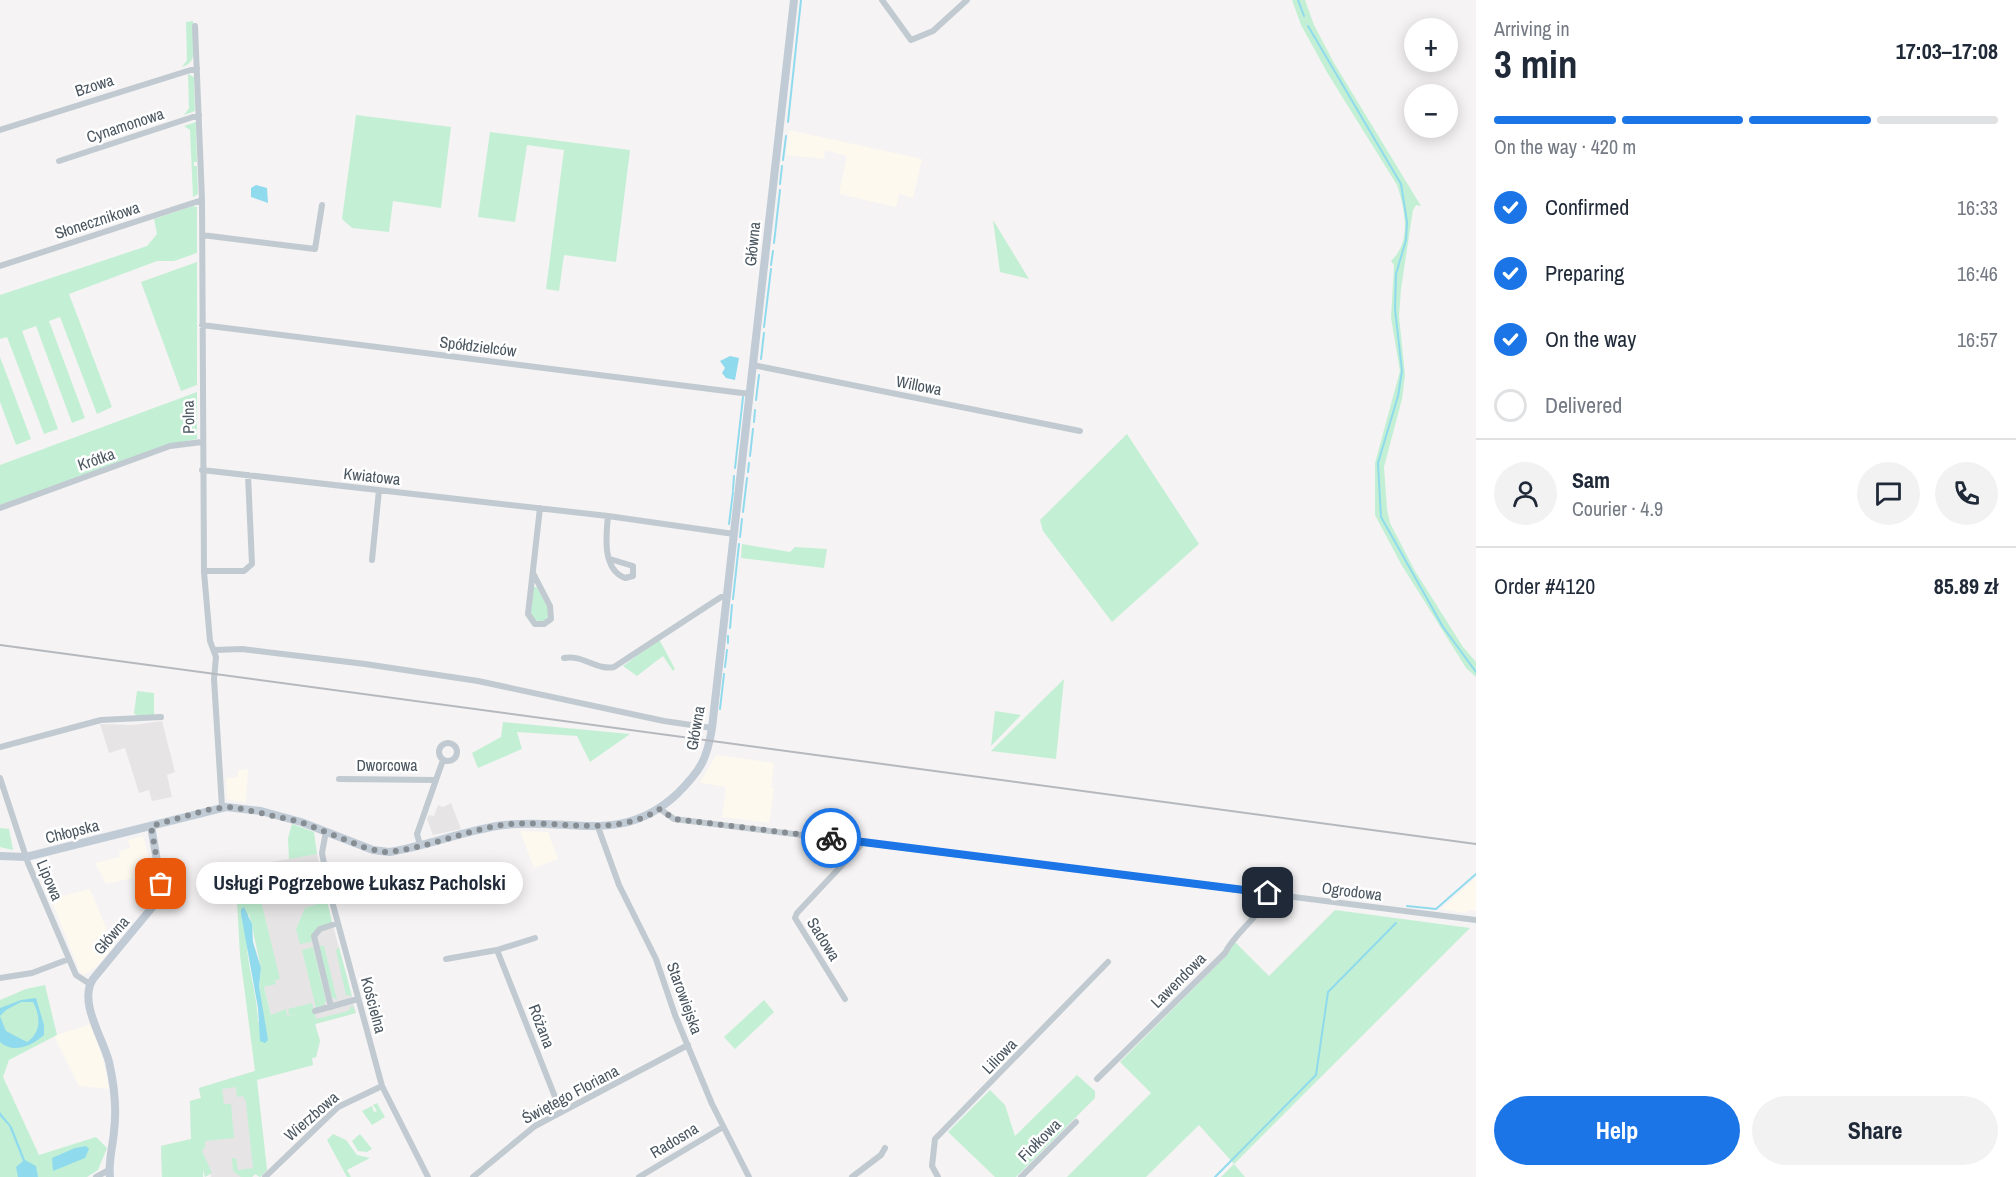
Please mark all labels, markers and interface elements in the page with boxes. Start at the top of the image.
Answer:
text: Arriving in [1494,15,1570,42]
map controls [1404,18,1458,138]
button: + [1404,18,1458,72]
text: 17:03–17:08 [1896,36,1998,66]
text: 3 min [1494,38,1578,90]
street label: Bzowa [72,68,117,102]
button: − [1404,84,1458,138]
street label: Cynamonowa [83,102,167,148]
text: On the way · 420 m [1494,133,1636,160]
icon: check [1494,191,1527,224]
text: Confirmed [1545,192,1629,222]
text: 16:33 [1957,194,1998,221]
street label: Słonecznikowa [52,196,143,244]
street label: Główna [739,220,765,267]
icon: check [1494,257,1527,290]
text: Preparing [1545,258,1624,288]
text: 16:46 [1957,260,1998,287]
icon: check [1494,323,1527,356]
text: On the way [1545,324,1636,354]
text: 16:57 [1957,326,1998,353]
street label: Spółdzielców [438,330,518,362]
street label: Willowa [894,370,944,400]
text: Delivered [1545,390,1622,420]
street label: Polna [177,399,199,434]
street label: Krótka [74,442,118,476]
street label: Kwiatowa [343,462,402,490]
button: person [1494,462,1557,525]
button: chat [1857,462,1920,525]
button: phone [1935,462,1998,525]
text: Sam [1572,465,1610,495]
text: Courier · 4.9 [1572,495,1663,522]
text: Order #4120 [1494,571,1595,601]
text: 85.89 zł [1934,571,1998,601]
street label: Główna [680,703,710,752]
street label: Dworcowa [356,754,418,776]
courier [801,808,861,868]
street label: Chłopska [43,814,102,848]
icon: bike [815,822,848,855]
street label: Lipowa [32,856,69,904]
pin [135,858,186,909]
callout: Usługi Pogrzebowe Łukasz Pacholski [197,863,524,905]
icon: bag [144,867,177,900]
pin [1242,867,1293,918]
text: Usługi Pogrzebowe Łukasz Pacholski [213,869,506,896]
icon: home [1251,876,1284,909]
street label: Ogrodowa [1321,876,1384,906]
street label: Główna [88,910,134,959]
street label: Sadowa [802,913,846,966]
street label: Lawendowa [1145,947,1211,1013]
street label: Starowiejska [662,959,708,1038]
street label: Kościelna [356,974,392,1036]
street label: Różana [524,1001,561,1052]
street label: Liliowa [977,1033,1022,1079]
street label: Świętego Floriana [518,1059,623,1129]
street label: Wierzbowa [279,1086,344,1146]
button: Help [1494,1096,1740,1165]
button: Share [1752,1096,1998,1165]
street label: Fiołkowa [1013,1113,1066,1166]
street label: Radosna [646,1117,703,1163]

